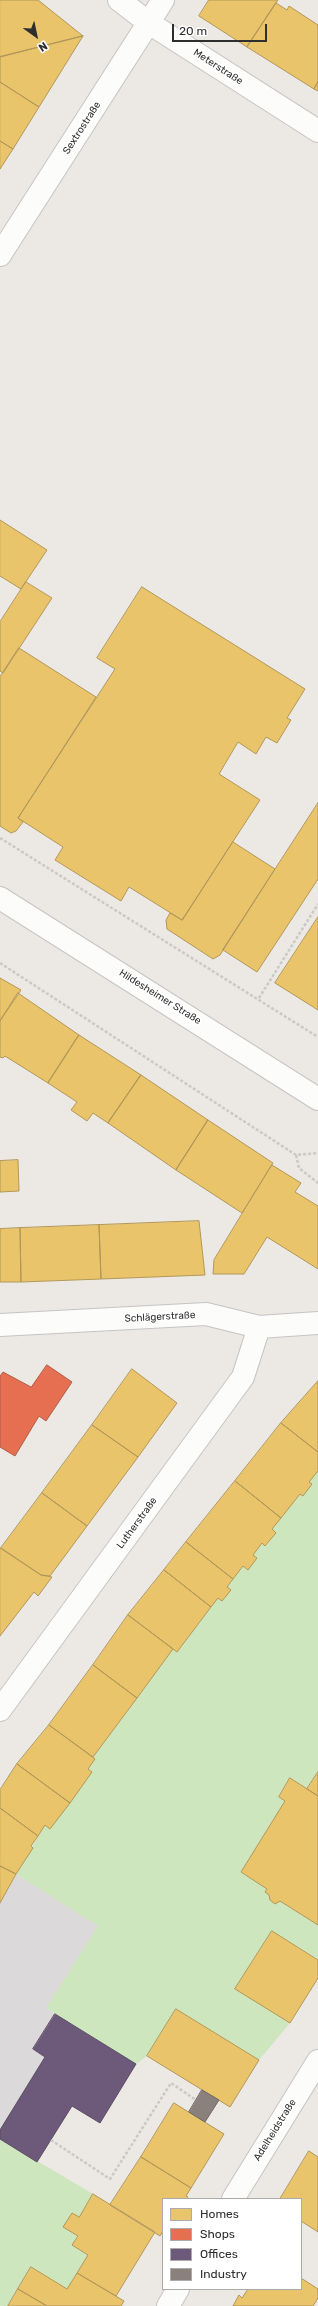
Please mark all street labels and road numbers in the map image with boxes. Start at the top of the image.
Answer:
street label: Meterstraße [191,47,245,87]
street label: Sextrostraße [61,99,103,157]
street label: Hildesheimer Straße [117,967,203,1027]
street label: Schlägerstraße [124,1309,196,1325]
street label: Lutherstraße [114,1495,160,1551]
street label: Adelheidstraße [251,2097,299,2163]

